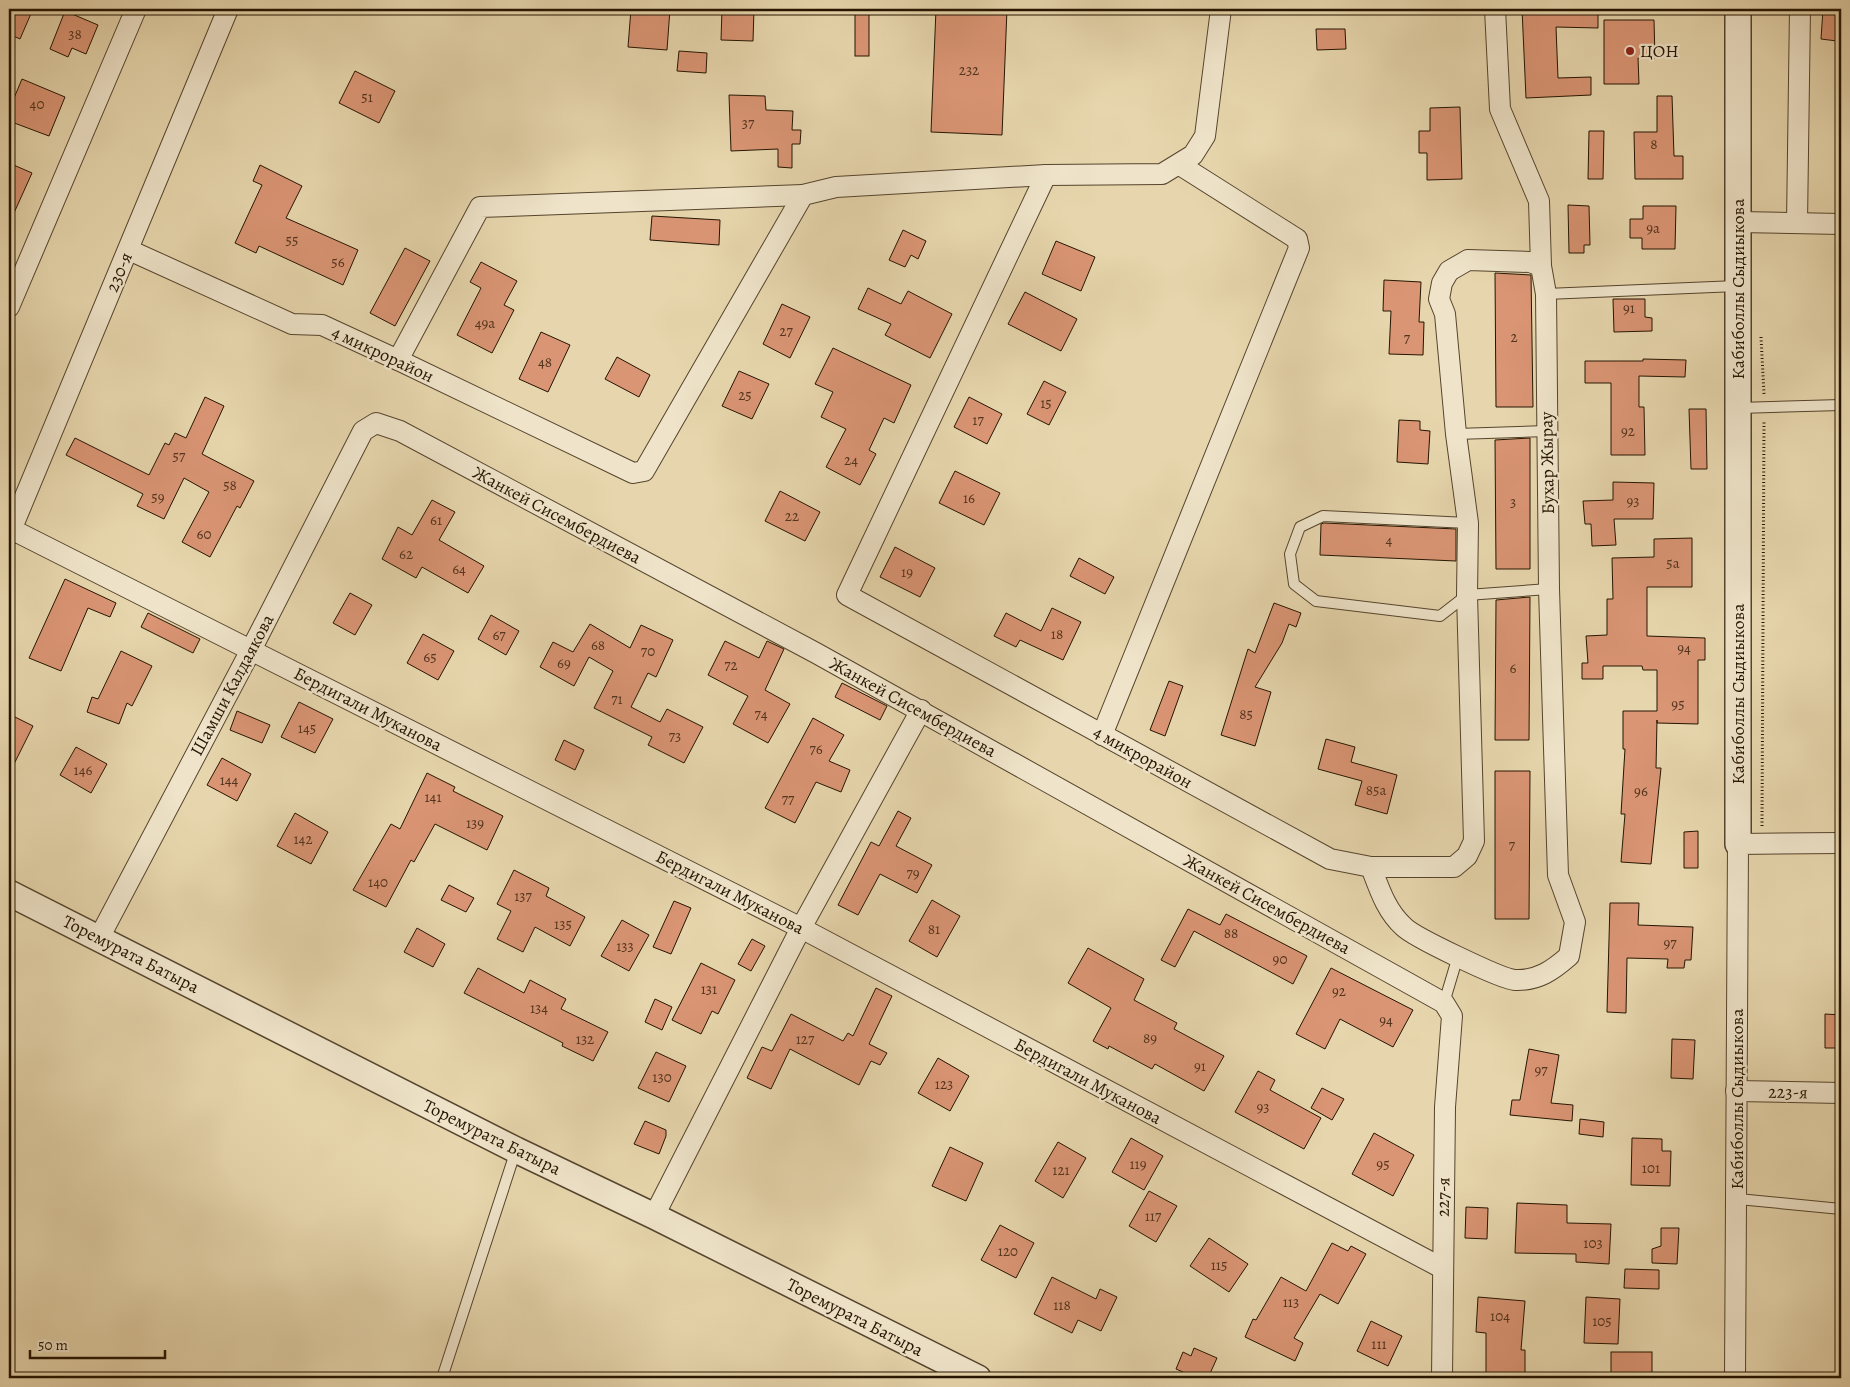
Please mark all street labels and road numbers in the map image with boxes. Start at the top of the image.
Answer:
street label: Кабиболлы Сыдиыкова [1726,198,1750,379]
street label: 230-я [100,249,138,295]
street label: 4 микрорайон [328,320,438,388]
street label: Бухар Жырау [1534,411,1560,515]
street label: Жанкей Сисембердиева [469,460,646,570]
street label: Кабиболлы Сыдиыкова [1726,603,1750,784]
street label: Шамши Калдаякова [184,609,280,760]
street label: Жанкей Сисембердиева [825,651,1001,763]
street label: Бердигали Муканова [290,661,447,757]
street label: 4 микрорайон [1089,720,1197,794]
street label: Бердигали Муканова [652,844,809,940]
street label: Жанкей Сисембердиева [1179,848,1355,960]
street label: Торемурата Батыра [59,909,204,999]
street label: Кабиболлы Сыдиыкова [1725,1008,1749,1189]
street label: Бердигали Муканова [1010,1032,1166,1130]
street label: 223-я [1768,1080,1808,1104]
street label: Торемурата Батыра [419,1093,565,1181]
street label: 227-я [1431,1177,1455,1217]
street label: Торемурата Батыра [783,1272,928,1362]

